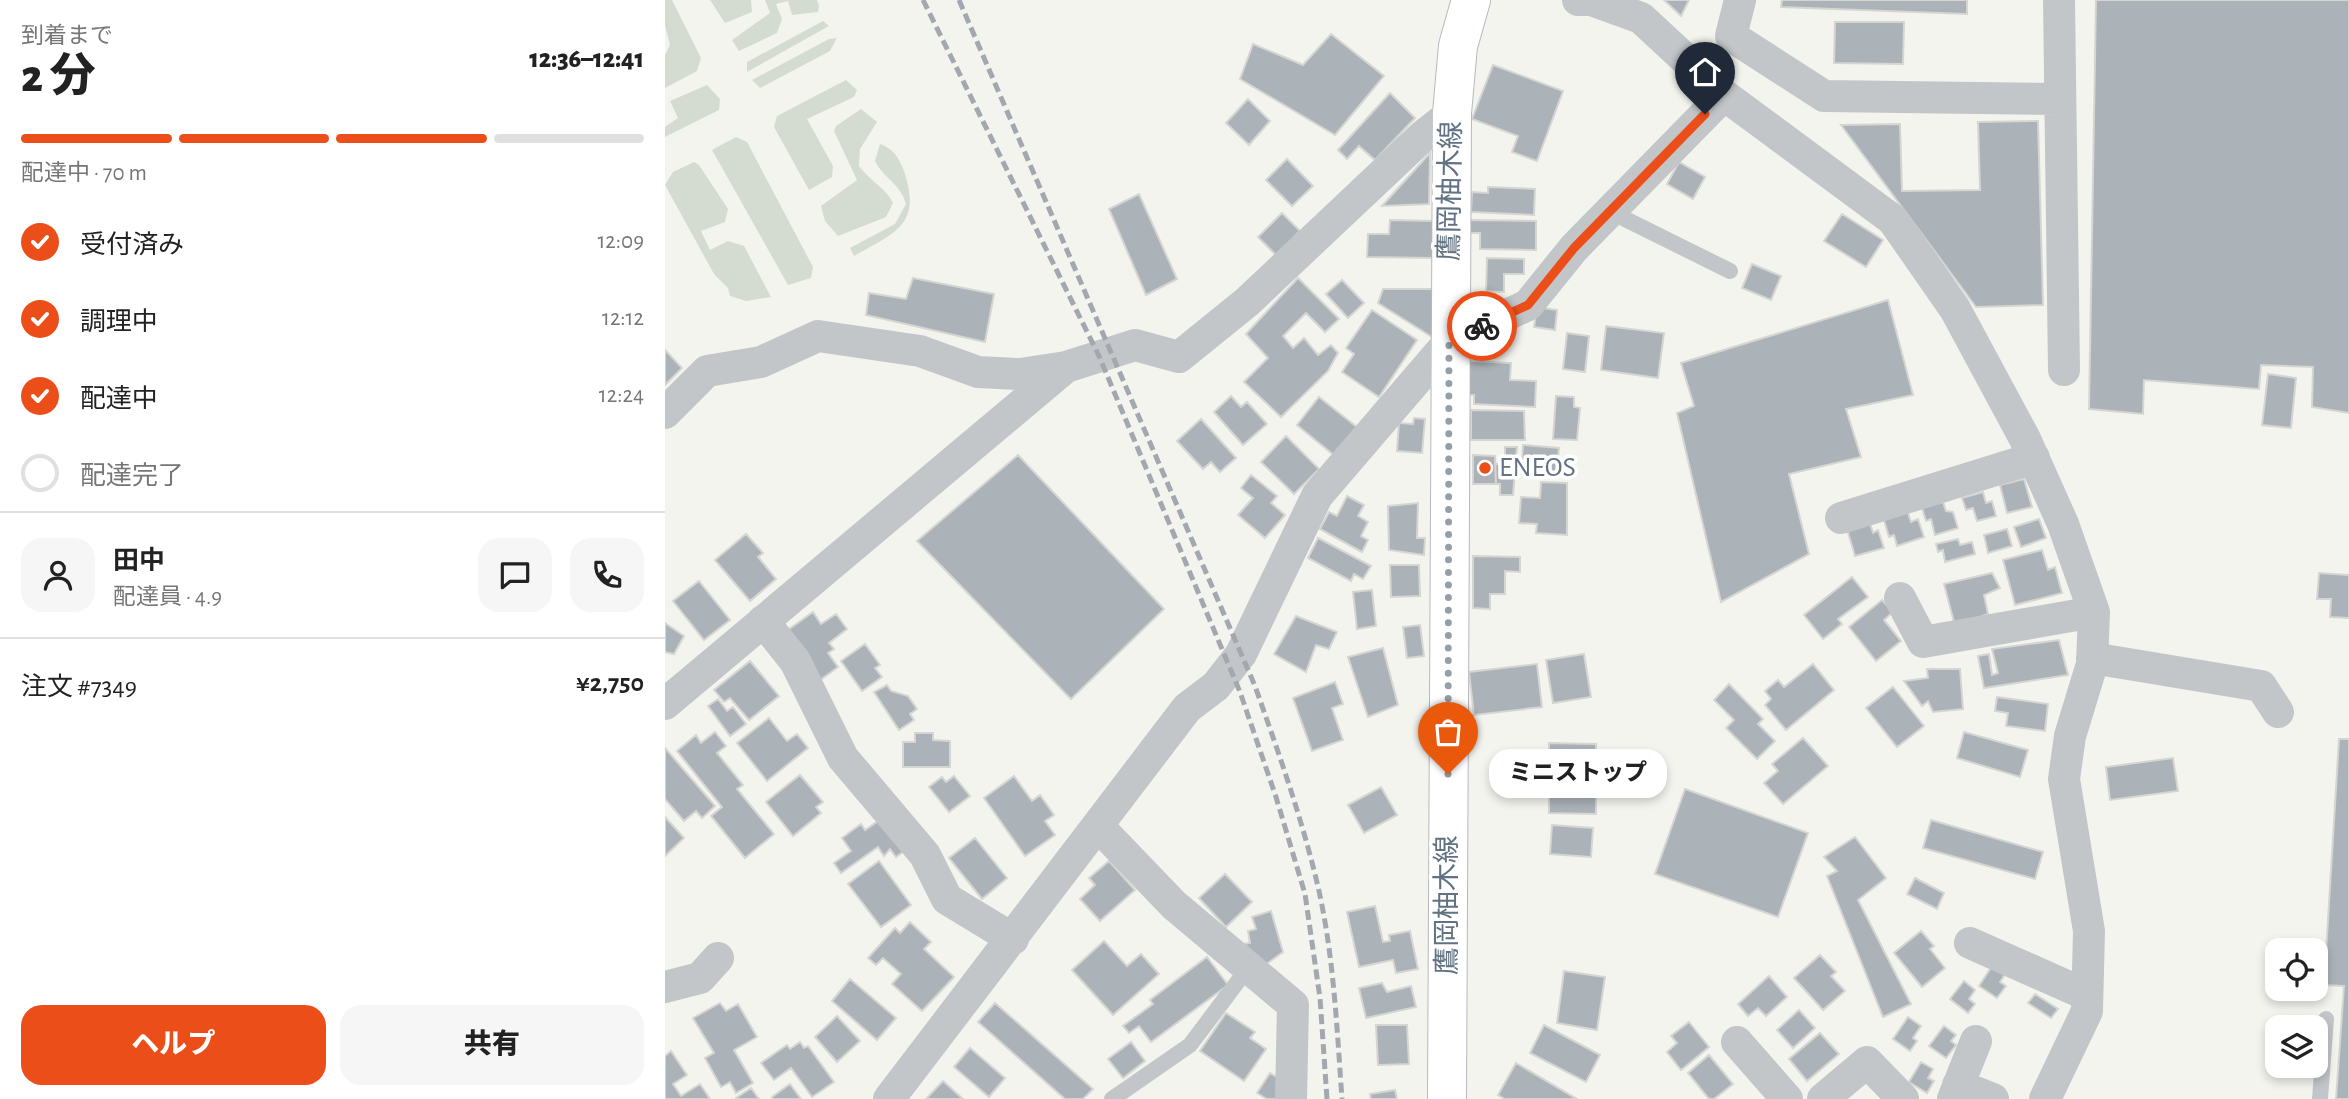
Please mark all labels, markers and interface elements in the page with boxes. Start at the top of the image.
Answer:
text: 到着まで [21,25,113,48]
pin [1675,42,1735,114]
text: 12:36–12:41 [529,46,644,72]
icon: home [1686,53,1724,91]
text: 2 分 [21,54,96,100]
street label: 鷹岡柚木線 [1434,121,1466,261]
text: 配達中 · 70 m [21,162,147,185]
icon: check [21,223,59,261]
text: 12:09 [597,230,644,253]
text: 受付済み [80,232,184,258]
courier [1447,291,1517,361]
icon: check [21,300,59,338]
text: 12:12 [602,307,644,330]
icon: bike [1463,307,1501,345]
text: 調理中 [80,309,158,335]
icon: check [21,377,59,415]
text: 12:24 [599,384,644,407]
text: 配達中 [80,386,158,412]
place label: ENEOS [1499,454,1576,482]
marker: ENEOS [1477,460,1493,476]
text: 配達完了 [80,463,184,489]
button: person [21,538,95,612]
button: chat [478,538,552,612]
button: phone [570,538,644,612]
text: 田中 [113,548,165,574]
text: 配達員 · 4.9 [113,586,222,609]
text: ¥2,750 [576,670,644,696]
text: 注文 #7349 [21,674,137,700]
pin [1418,702,1478,774]
icon: bag [1429,713,1467,751]
callout: ミニストップ [1490,750,1669,798]
text: ミニストップ [1509,762,1647,785]
street label: 鷹岡柚木線 [1432,835,1462,975]
map controls [2265,938,2328,1078]
button: locate [2265,938,2328,1001]
button: ヘルプ [21,1005,326,1085]
button: 共有 [340,1005,644,1085]
button: layers [2265,1015,2328,1078]

